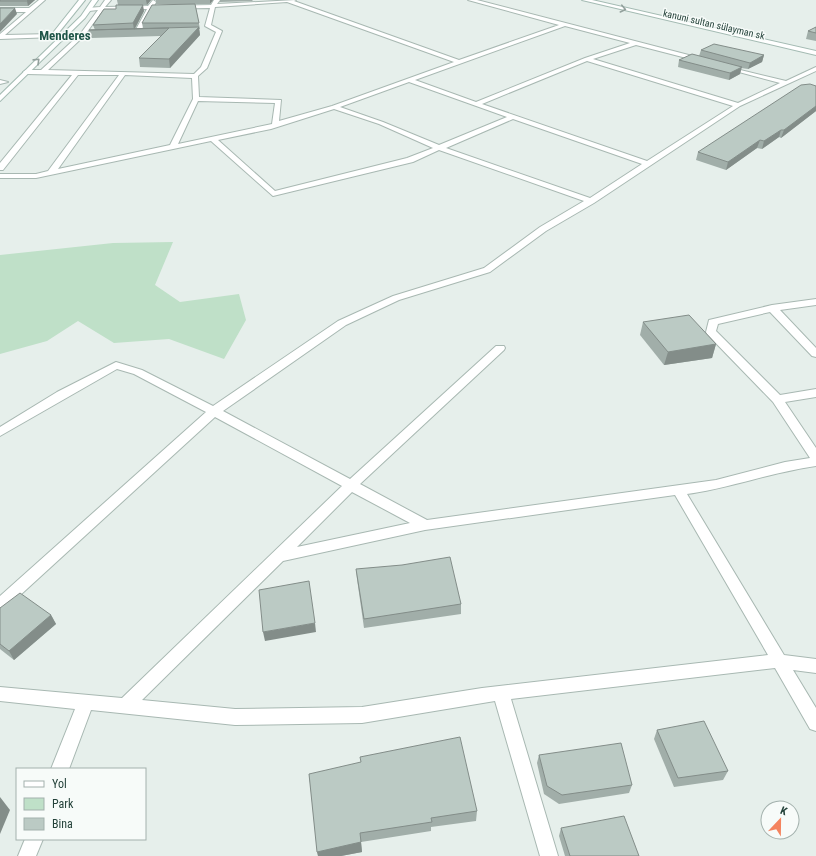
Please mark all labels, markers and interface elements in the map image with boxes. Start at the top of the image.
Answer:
one-way arrow [620,4,626,12]
street label: kanuni sultan sülayman sk [662,7,766,42]
district label: Menderes [39,28,91,43]
one-way arrow [32,58,40,66]
legend [16,768,146,840]
text: Yol [52,777,67,791]
text: Park [52,797,74,811]
north arrow [760,800,800,840]
text: K [778,804,790,819]
text: Bina [52,817,73,831]

